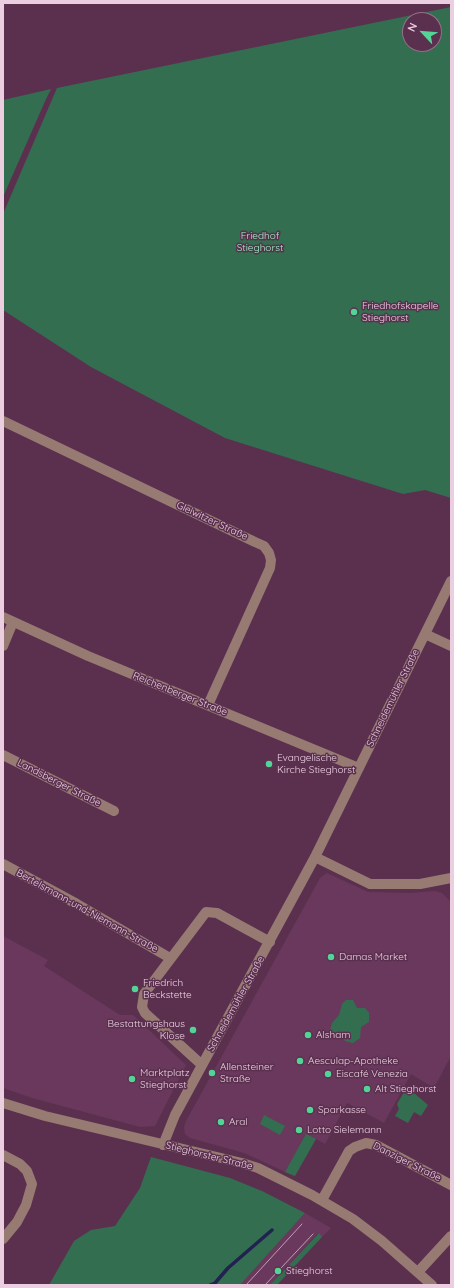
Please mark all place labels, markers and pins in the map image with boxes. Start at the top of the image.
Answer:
place label: Friedhofskapelle Stieghorst [362,300,439,324]
marker: Friedhofskapelle Stieghorst [349,307,359,317]
place label: Evangelische Kirche Stieghorst [277,752,355,776]
marker: Evangelische Kirche Stieghorst [264,759,274,769]
place label: Damas Market [339,951,407,963]
marker: Damas Market [326,952,336,962]
place label: Friedrich Beckstette [143,977,192,1000]
marker: Friedrich Beckstette [130,984,140,994]
place label: Bestattungshaus Klose [108,1018,185,1042]
marker: Bestattungshaus Klose [188,1025,198,1035]
place label: Alsham [316,1029,350,1041]
marker: Alsham [303,1030,313,1040]
place label: Aesculap-Apotheke [308,1055,398,1067]
marker: Aesculap-Apotheke [295,1056,305,1066]
place label: Allensteiner Straße [220,1061,273,1084]
place label: Marktplatz Stieghorst [140,1067,190,1090]
marker: Allensteiner Straße [207,1068,217,1078]
place label: Eiscafé Venezia [336,1068,408,1080]
marker: Eiscafé Venezia [323,1069,333,1079]
marker: Marktplatz Stieghorst [127,1074,137,1084]
place label: Alt Stieghorst [375,1083,436,1095]
marker: Alt Stieghorst [362,1084,372,1094]
place label: Sparkasse [318,1104,366,1116]
marker: Sparkasse [305,1105,315,1115]
place label: Aral [229,1116,248,1128]
marker: Aral [216,1117,226,1127]
place label: Lotto Sielemann [307,1124,382,1136]
marker: Lotto Sielemann [294,1125,304,1135]
place label: Stieghorst [286,1265,333,1277]
marker: Stieghorst [273,1266,283,1276]

